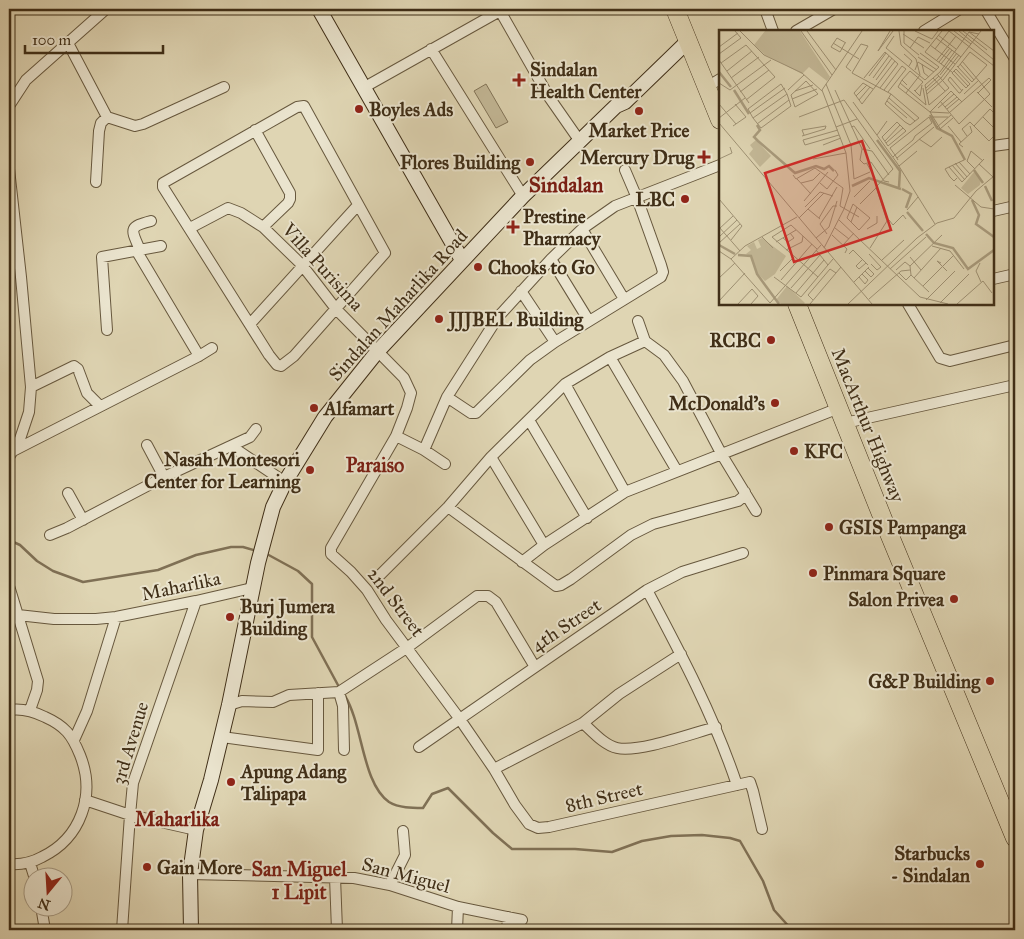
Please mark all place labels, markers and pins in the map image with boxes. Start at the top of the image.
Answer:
place label: Sindalan Health Center [530,58,642,103]
marker: Sindalan Health Center [512,73,526,87]
place label: Boyles Ads [369,98,453,122]
marker: Boyles Ads [353,103,365,115]
marker: Market Price [633,105,645,117]
place label: Market Price [589,119,690,142]
place label: Mercury Drug [580,146,695,170]
place label: Flores Building [400,151,521,175]
marker: Mercury Drug [698,151,710,163]
marker: Flores Building [524,156,536,168]
place label: LBC [635,188,675,211]
marker: LBC [679,193,691,205]
place label: Prestine Pharmacy [523,205,602,251]
marker: Prestine Pharmacy [507,221,519,233]
place label: Chooks to Go [488,256,595,279]
marker: Chooks to Go [472,261,484,273]
place label: JJJBEL Building [446,308,584,332]
marker: JJJBEL Building [433,313,445,325]
place label: RCBC [710,329,761,352]
marker: RCBC [765,334,777,346]
place label: McDonald's [669,392,765,415]
place label: Alfamart [322,397,394,420]
marker: McDonald's [769,397,781,409]
marker: Alfamart [308,402,320,414]
place label: KFC [804,440,843,463]
marker: KFC [788,445,800,457]
place label: Nasah Montesori Center for Learning [144,448,301,494]
marker: Nasah Montesori Center for Learning [304,464,316,476]
place label: GSIS Pampanga [839,516,967,540]
marker: GSIS Pampanga [823,521,835,533]
place label: Pinmara Square [823,562,946,586]
marker: Pinmara Square [807,567,819,579]
place label: Salon Privea [848,588,945,611]
marker: Salon Privea [948,593,960,605]
place label: Burj Jumera Building [240,595,336,641]
marker: Burj Jumera Building [224,611,236,623]
place label: G&P Building [868,670,981,694]
marker: G&P Building [984,675,996,687]
place label: Apung Adang Talipapa [239,760,347,806]
marker: Apung Adang Talipapa [225,776,237,788]
place label: Starbucks - Sindalan [891,842,971,887]
place label: Gain More [157,856,243,879]
marker: Starbucks - Sindalan [974,858,986,870]
marker: Gain More [141,861,153,873]

